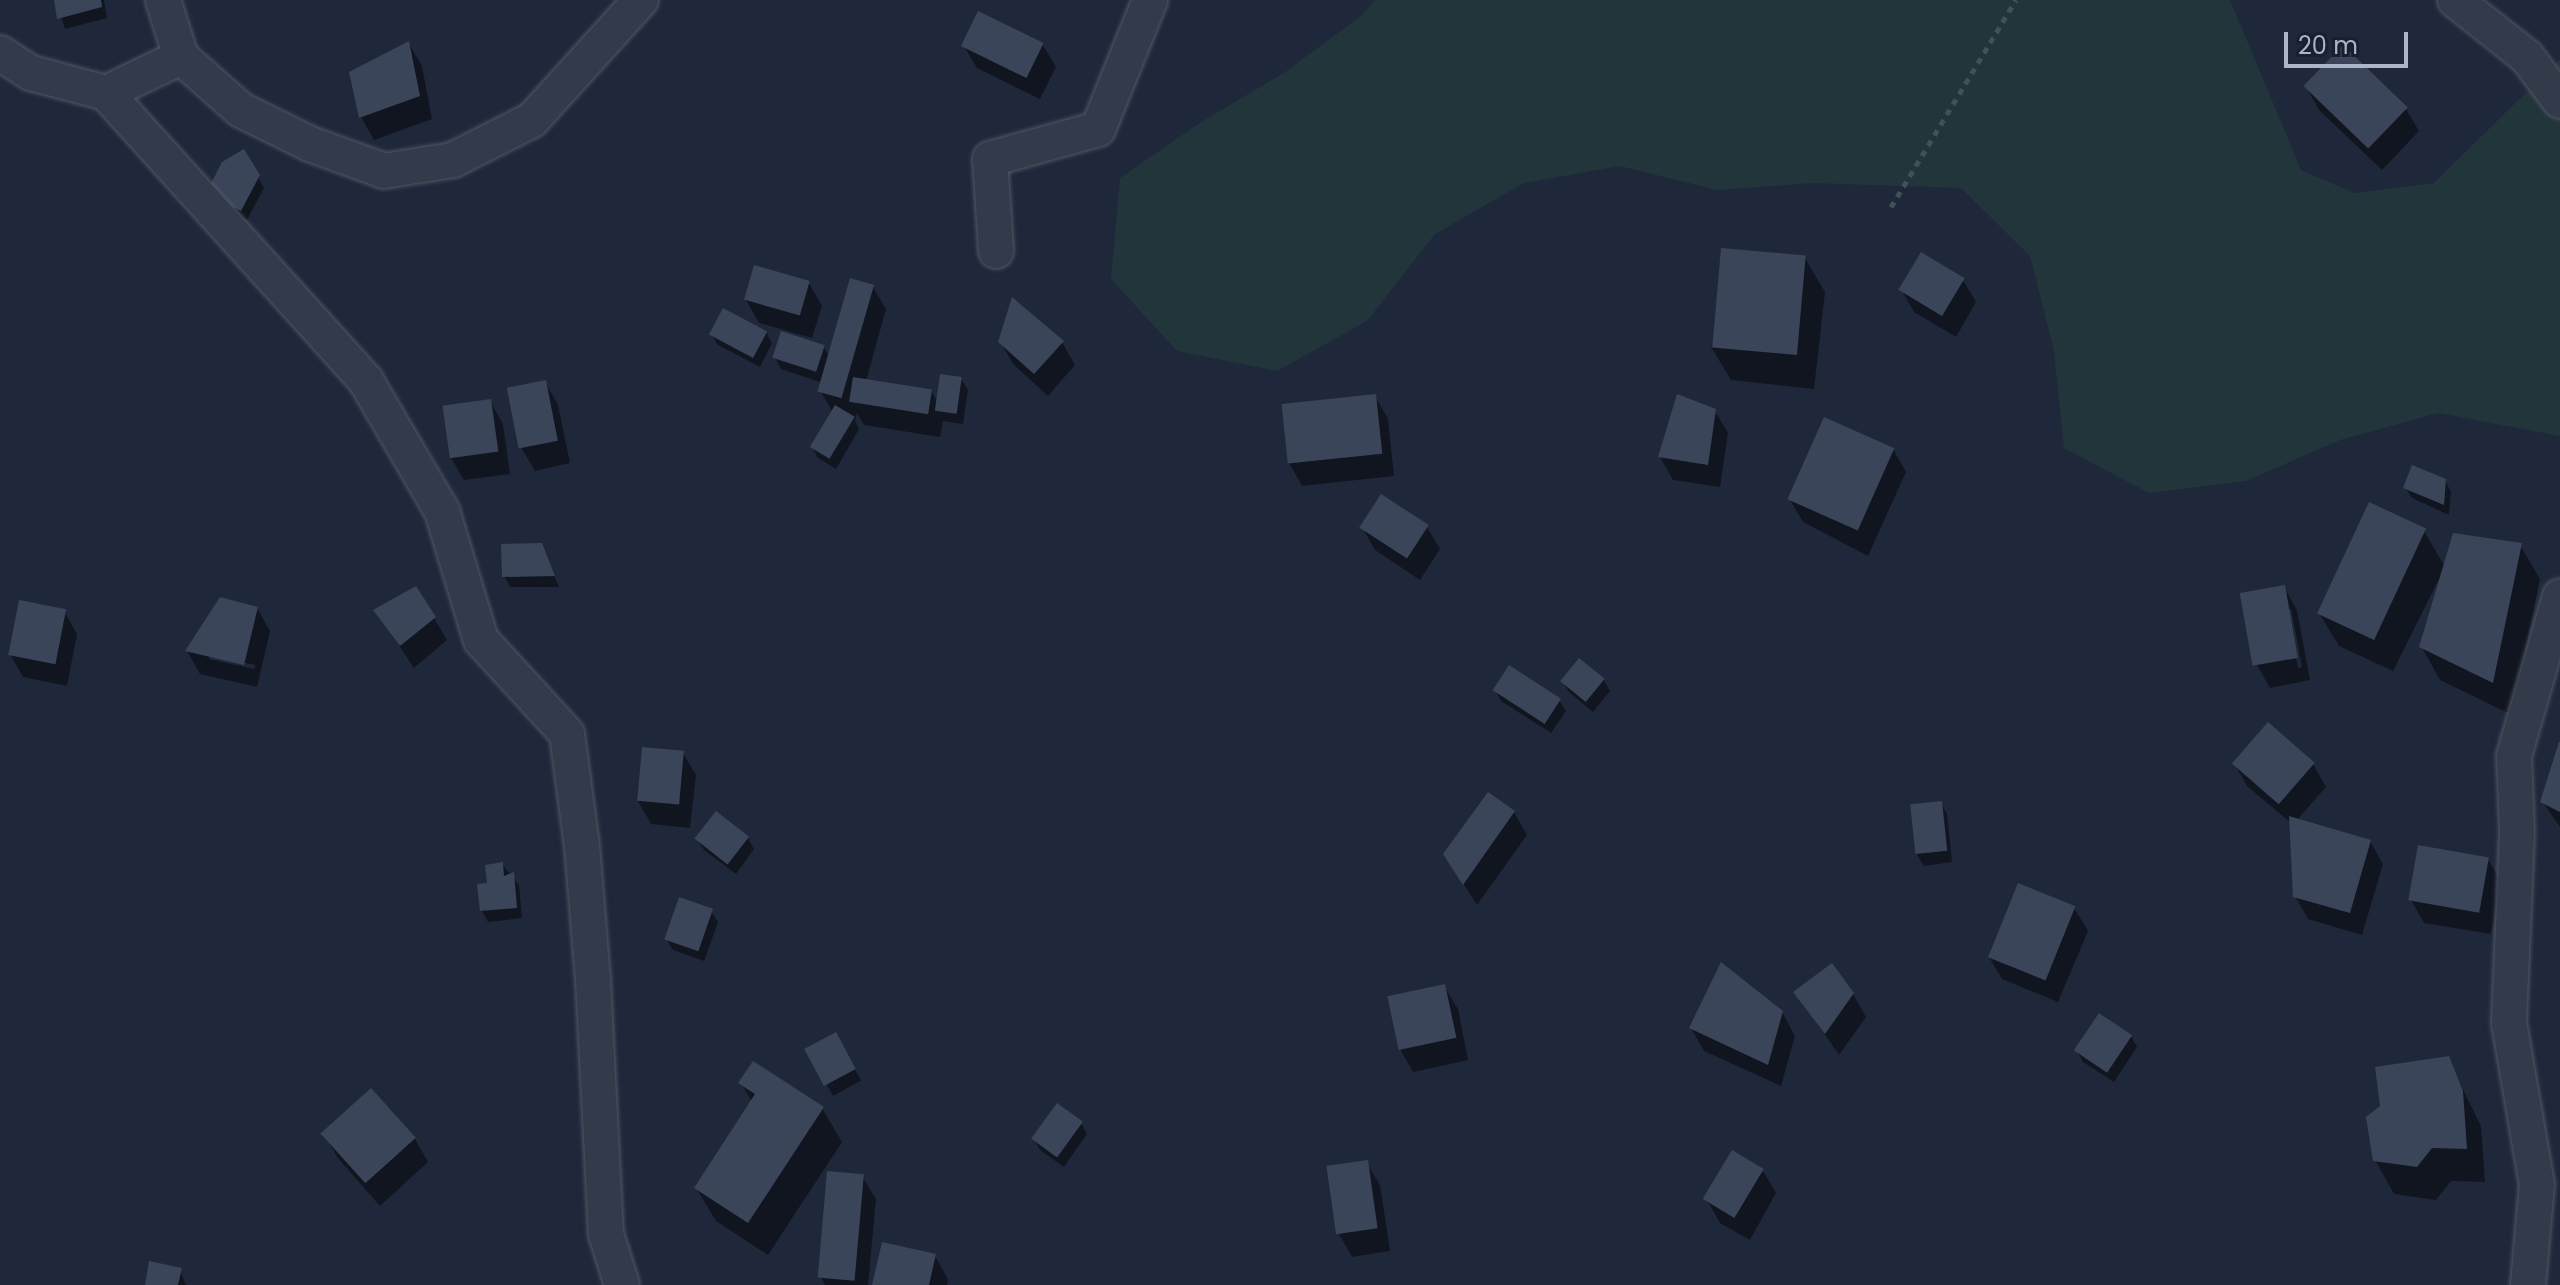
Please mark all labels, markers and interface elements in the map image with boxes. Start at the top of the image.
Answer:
scale bar [2288,16,2412,66]
text: 20 m [2298,29,2358,62]

